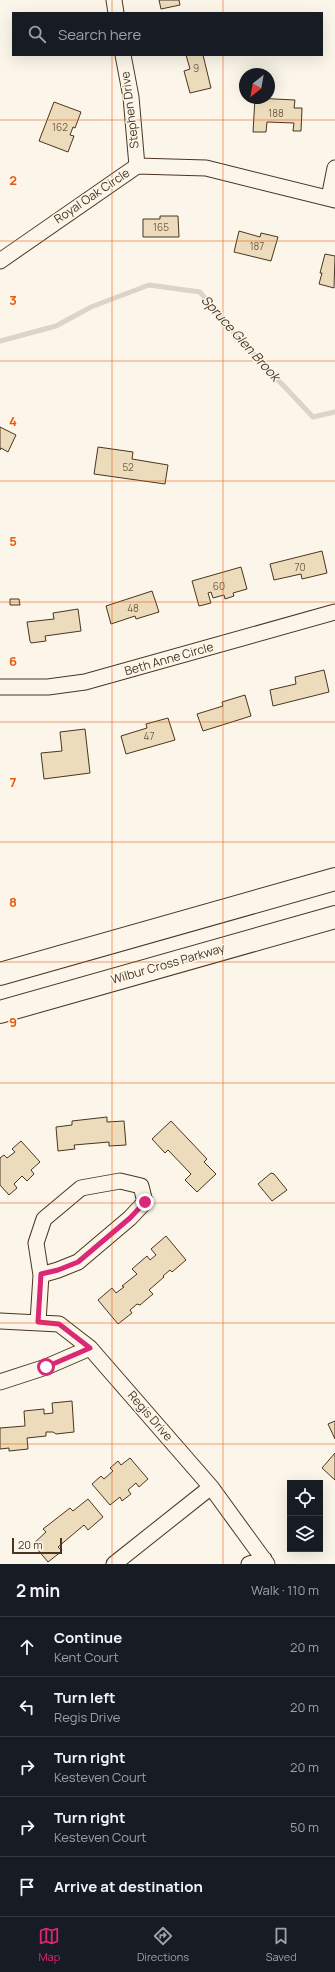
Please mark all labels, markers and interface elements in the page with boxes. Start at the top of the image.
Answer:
search box [12,12,323,56]
icon: search [26,23,48,45]
text: Search here [58,24,141,45]
house number: 9 [193,61,199,75]
north arrow [239,68,275,104]
street label: Stephen Drive [116,71,143,150]
house number: 188 [268,106,284,120]
house number: 162 [52,120,68,134]
street label: Royal Oak Circle [51,164,133,227]
text: 2 [9,171,17,189]
house number: 165 [153,220,169,234]
house number: 187 [250,239,264,253]
text: 3 [9,291,17,309]
water label: Spruce Glen Brook [198,291,286,387]
text: 4 [9,412,17,430]
house number: 52 [122,460,134,474]
text: 5 [9,532,17,550]
house number: 70 [294,560,306,574]
house number: 60 [213,579,225,593]
house number: 48 [127,601,139,615]
street label: Beth Anne Circle [122,638,215,679]
text: 6 [9,652,17,670]
house number: 47 [144,729,154,743]
text: 7 [10,773,17,791]
text: 8 [9,893,17,911]
street label: Wilbur Cross Parkway [109,939,227,988]
text: 9 [9,1013,17,1031]
route end [136,1193,154,1211]
route start [37,1358,55,1376]
street label: Regis Drive [124,1387,177,1444]
map controls [287,1480,323,1552]
button: locate [287,1480,323,1516]
button: layers [287,1516,323,1552]
scale bar [12,1536,62,1555]
text: 20 m [18,1537,43,1552]
text: 2 min [16,1579,60,1602]
text: Walk · 110 m [251,1581,319,1599]
text: Continue [54,1627,122,1648]
icon: ahead [16,1636,38,1658]
text: 20 m [290,1638,319,1656]
text: Kent Court [54,1648,119,1666]
text: Turn left [54,1687,116,1708]
icon: left [16,1696,38,1718]
text: 20 m [290,1698,319,1716]
text: Regis Drive [54,1708,120,1726]
text: Turn right [54,1747,125,1768]
icon: right [16,1756,38,1778]
text: 20 m [290,1758,319,1776]
text: Kesteven Court [54,1768,147,1786]
text: Turn right [54,1807,125,1828]
icon: right [16,1816,38,1838]
text: 50 m [290,1818,319,1836]
text: Kesteven Court [54,1828,147,1846]
icon: arrive [16,1876,38,1898]
text: Arrive at destination [54,1876,203,1897]
tab: Map [38,1925,60,1964]
tab: Directions [137,1925,189,1964]
tab: Saved [266,1925,297,1964]

